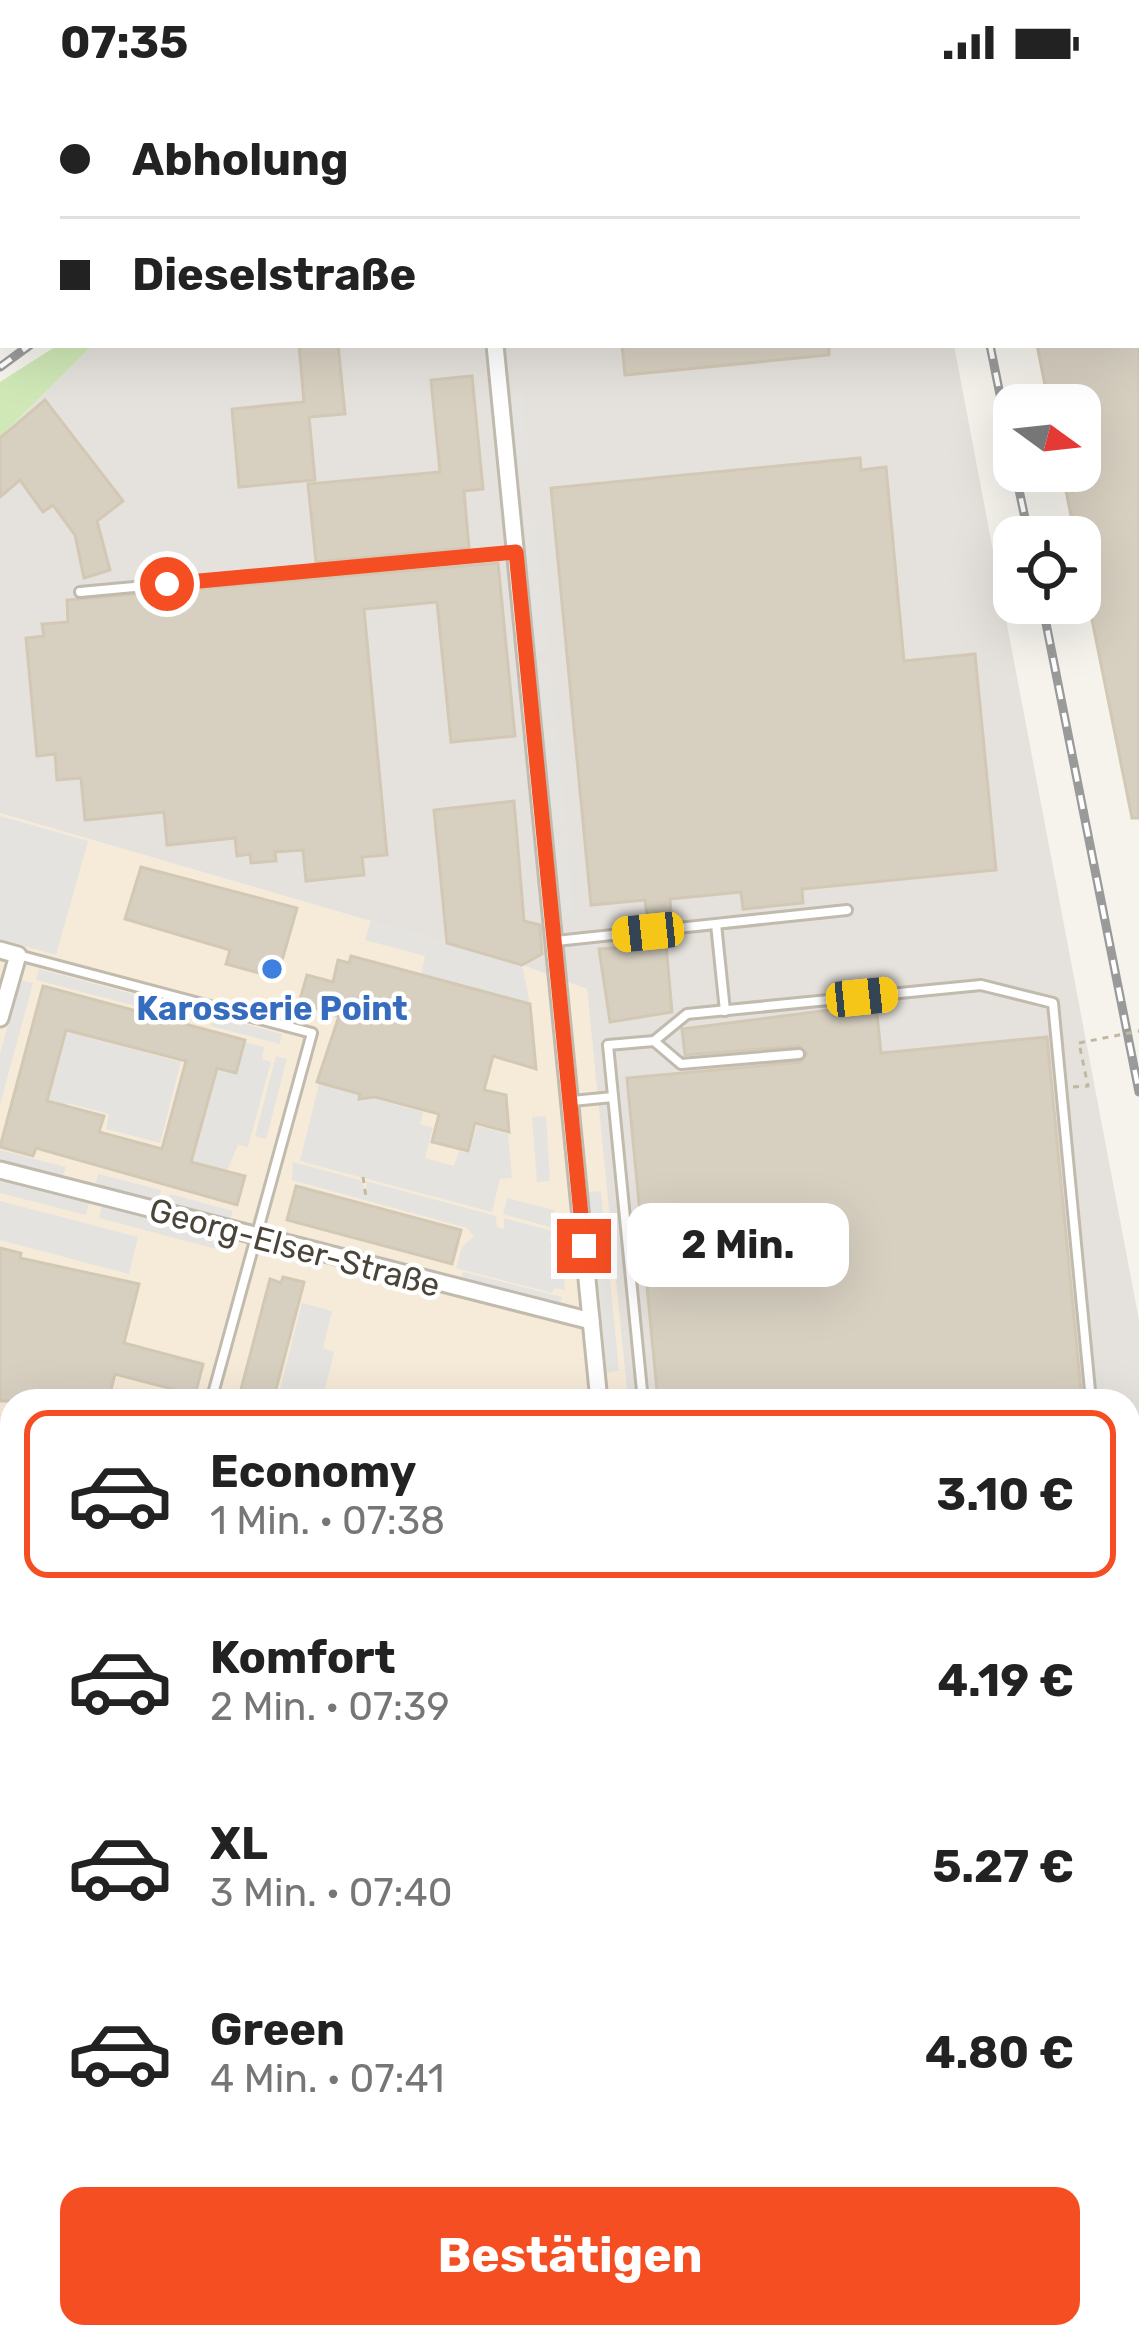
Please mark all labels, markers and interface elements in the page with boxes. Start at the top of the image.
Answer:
text: 07:35 [60,16,188,69]
text: Abholung [132,133,349,186]
text: Dieselstraße [132,248,416,301]
north arrow [993,384,1101,492]
map controls [993,384,1101,624]
button: locate [993,516,1101,624]
route start [140,557,194,611]
car [610,910,686,954]
marker: Karosserie Point [259,956,285,982]
car [824,975,900,1019]
place label: Karosserie Point [136,989,408,1028]
street label: Georg-Elser-Straße [145,1190,444,1305]
callout: 2 Min. [626,1204,848,1288]
route end [557,1219,611,1273]
text: 2 Min. [681,1222,795,1268]
icon: car [66,1440,174,1548]
text: Economy [210,1445,416,1498]
text: 3.10 € [937,1468,1074,1521]
text: 1 Min. · 07:38 [210,1498,445,1544]
icon: car [66,1626,174,1734]
text: Komfort [210,1631,396,1684]
text: 4.19 € [938,1654,1074,1707]
text: 2 Min. · 07:39 [210,1684,450,1730]
icon: car [66,1812,174,1920]
text: XL [210,1817,268,1870]
text: 5.27 € [932,1840,1074,1893]
text: 3 Min. · 07:40 [210,1870,453,1916]
icon: car [66,1998,174,2106]
text: Green [210,2003,345,2056]
text: 4.80 € [925,2026,1074,2079]
text: 4 Min. · 07:41 [210,2056,445,2102]
button: Bestätigen [60,2187,1080,2325]

